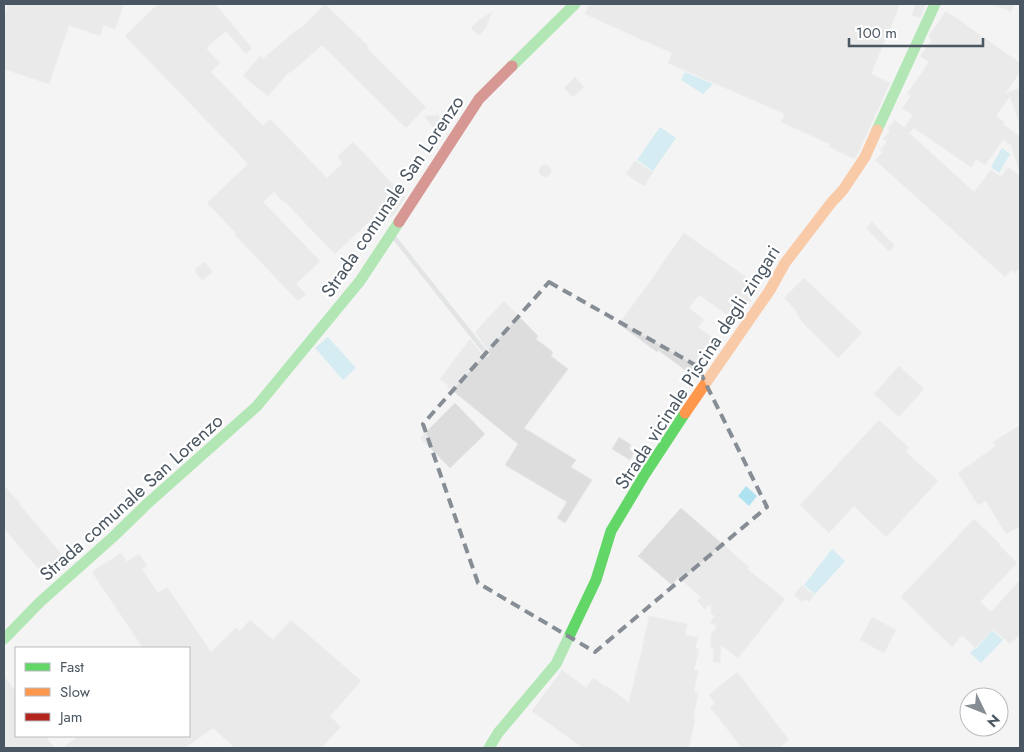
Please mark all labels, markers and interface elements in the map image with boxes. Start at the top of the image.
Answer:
scale bar [849,15,983,47]
text: 100 m [856,22,897,44]
street label: Strada comunale San Lorenzo [315,90,470,303]
street label: Strada vicinale Piscina degli zingari [608,240,787,495]
street label: Strada comunale San Lorenzo [34,408,229,587]
legend [15,647,190,737]
text: Fast [60,656,84,678]
text: Slow [60,681,91,703]
north arrow [959,687,1009,737]
text: Jam [58,706,83,728]
text: N [982,710,1005,732]

